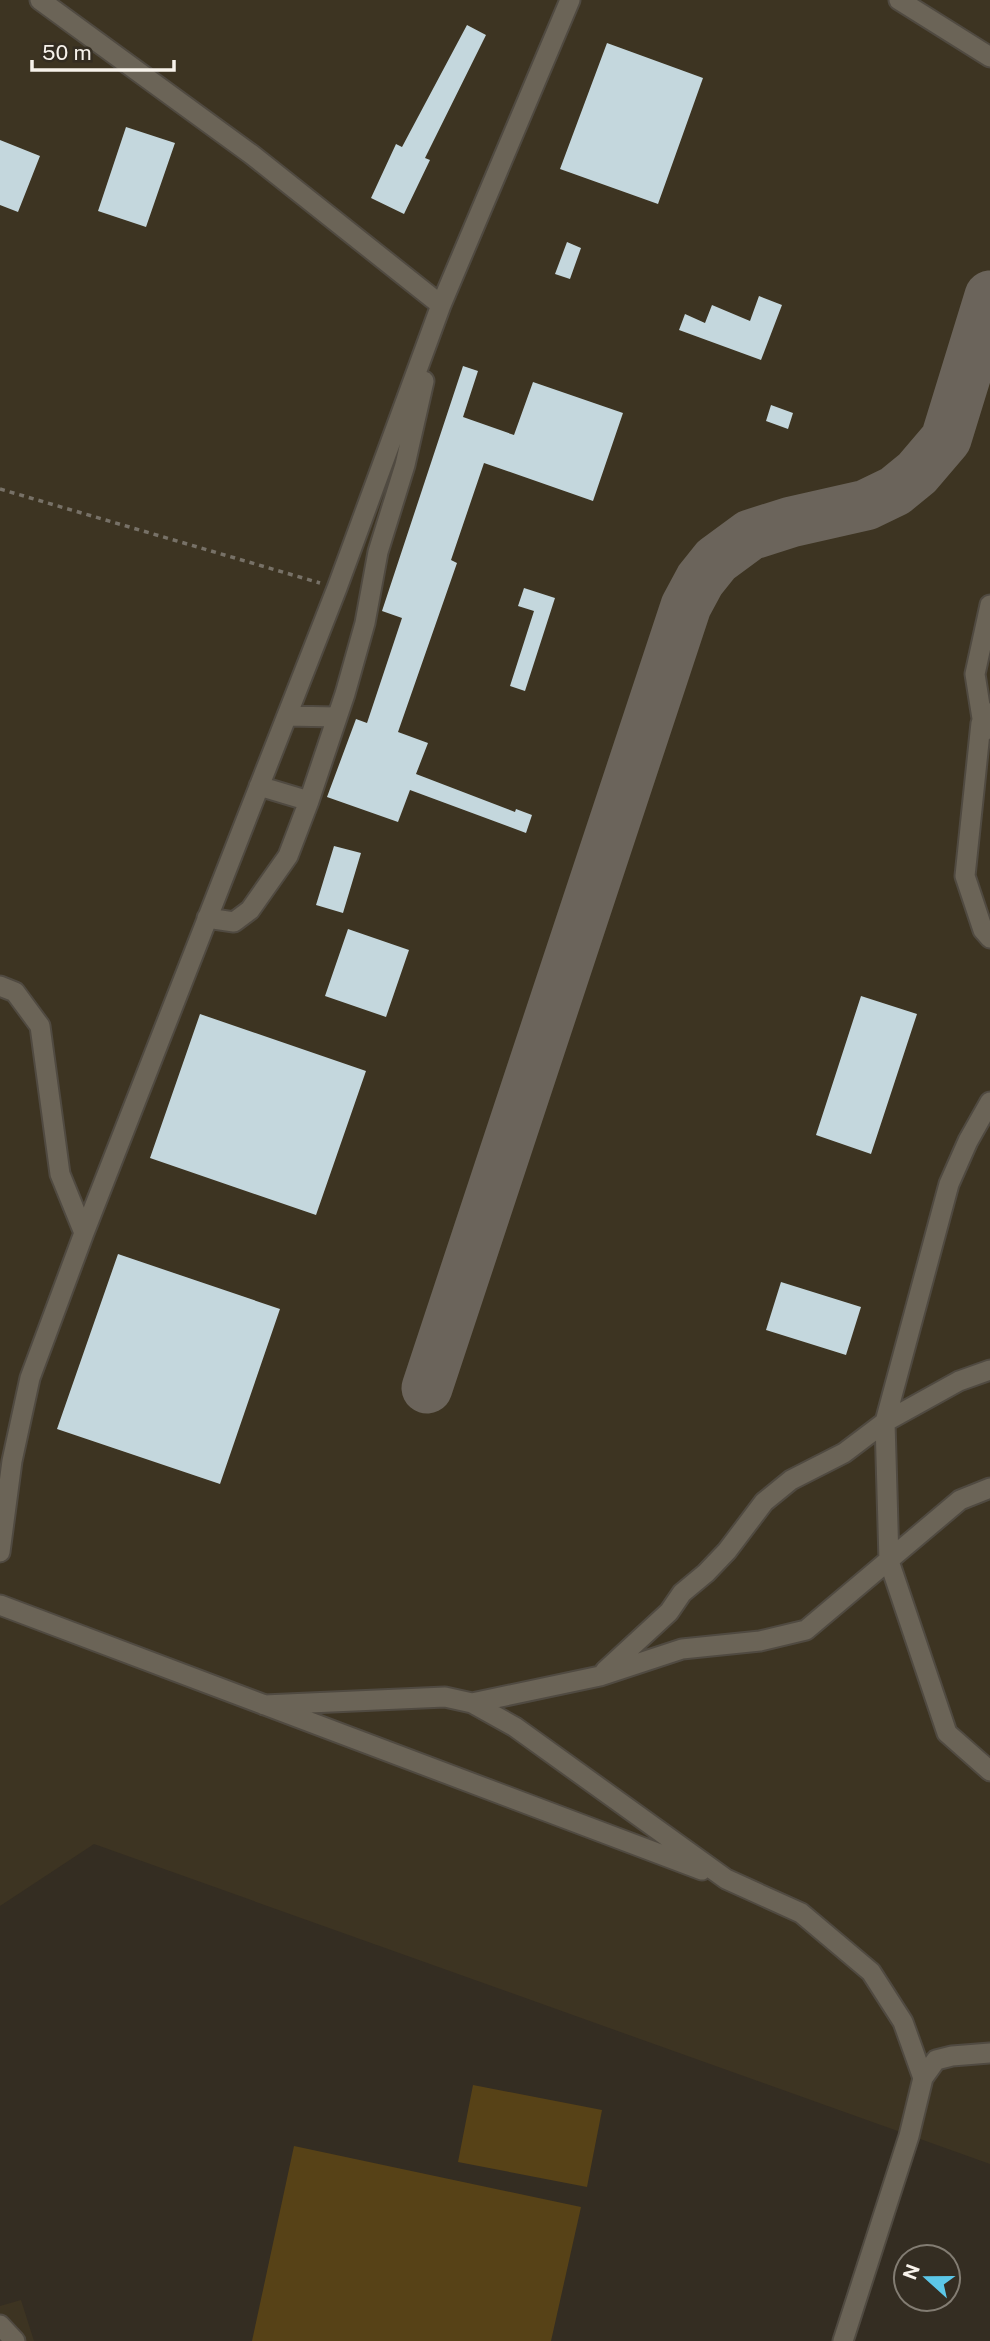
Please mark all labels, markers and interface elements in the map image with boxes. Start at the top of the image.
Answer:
scale bar [32,28,173,72]
text: 50 m [42,40,92,65]
north arrow [892,2243,962,2313]
text: N [898,2261,924,2283]

